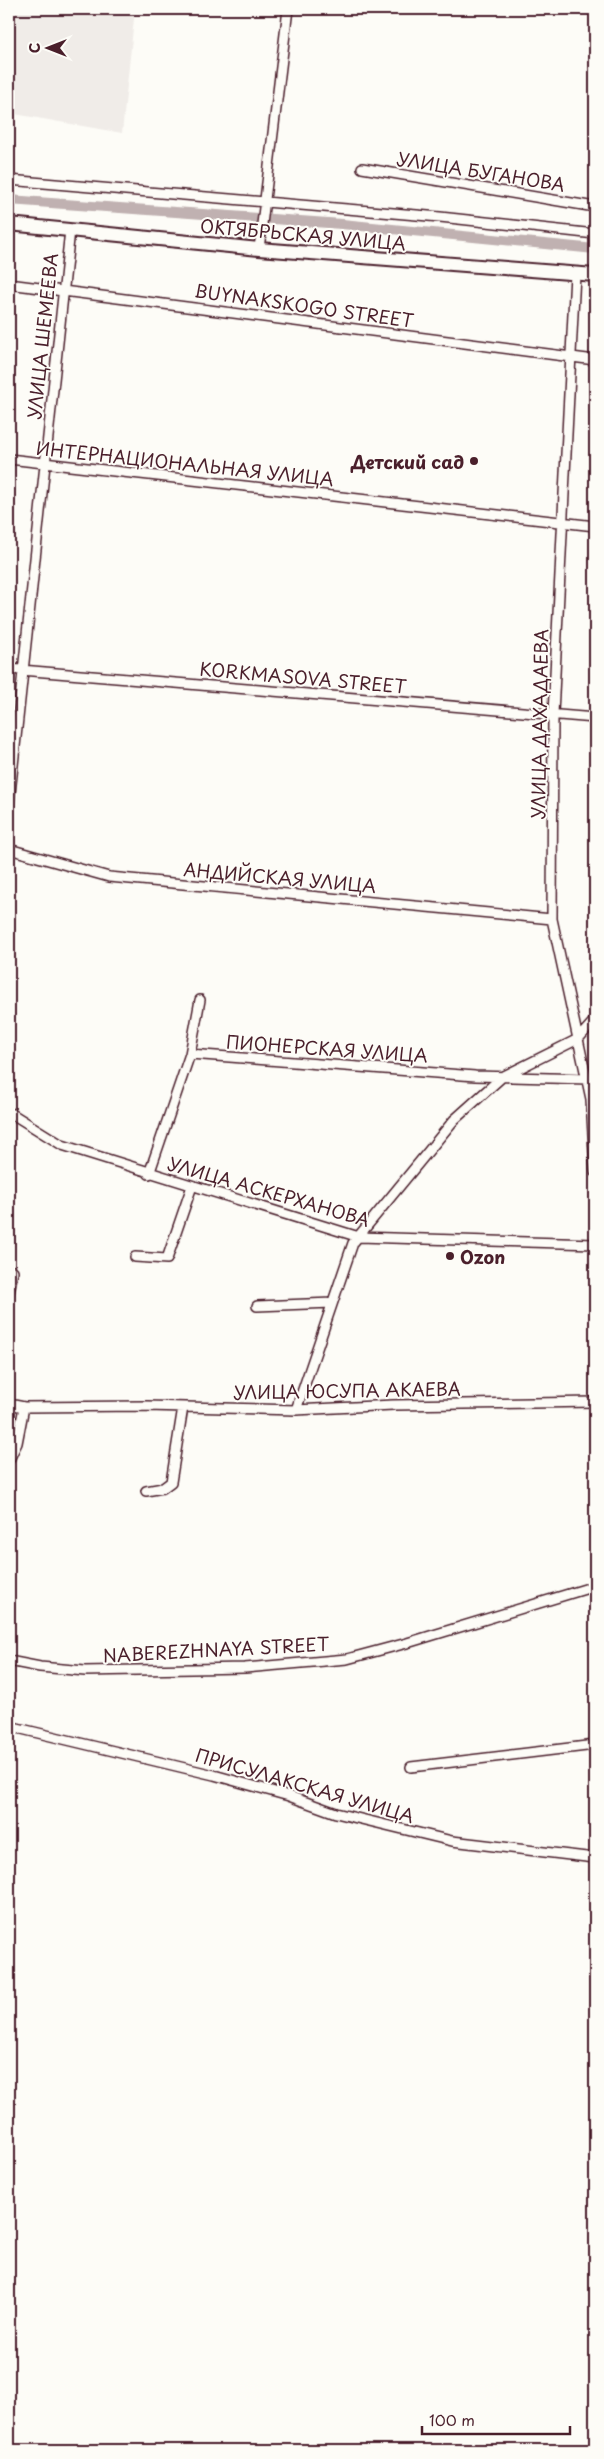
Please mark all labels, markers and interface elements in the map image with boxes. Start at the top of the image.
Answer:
north arrow [22,22,72,72]
text: С [24,43,45,53]
street label: УЛИЦА БУГАНОВА [395,144,567,198]
street label: ОКТЯБРЬСКАЯ УЛИЦА [199,212,407,256]
street label: УЛИЦА ШЕМЕЕВА [20,252,64,420]
street label: BUYNAKSKOGO STREET [193,276,416,334]
street label: ИНТЕРНАЦИОНАЛЬНАЯ УЛИЦА [35,434,335,492]
place label: Детский сад [350,448,464,475]
marker: Детский сад [468,455,480,467]
street label: УЛИЦА ДАХАДАЕВА [524,629,554,819]
street label: KORKMASOVA STREET [198,655,408,700]
street label: АНДИЙСКАЯ УЛИЦА [183,855,378,899]
street label: ПИОНЕРСКАЯ УЛИЦА [225,1027,429,1069]
street label: УЛИЦА АСКЕРХАНОВА [165,1149,373,1233]
place label: Ozon [460,1243,505,1270]
marker: Ozon [444,1250,456,1262]
street label: УЛИЦА ЮСУПА АКАЕВА [233,1375,461,1405]
street label: NABEREZHNAYA STREET [102,1630,331,1668]
street label: ПРИСУЛАКСКАЯ УЛИЦА [193,1741,418,1829]
scale bar [422,2404,569,2436]
text: 100 m [429,2408,475,2431]

